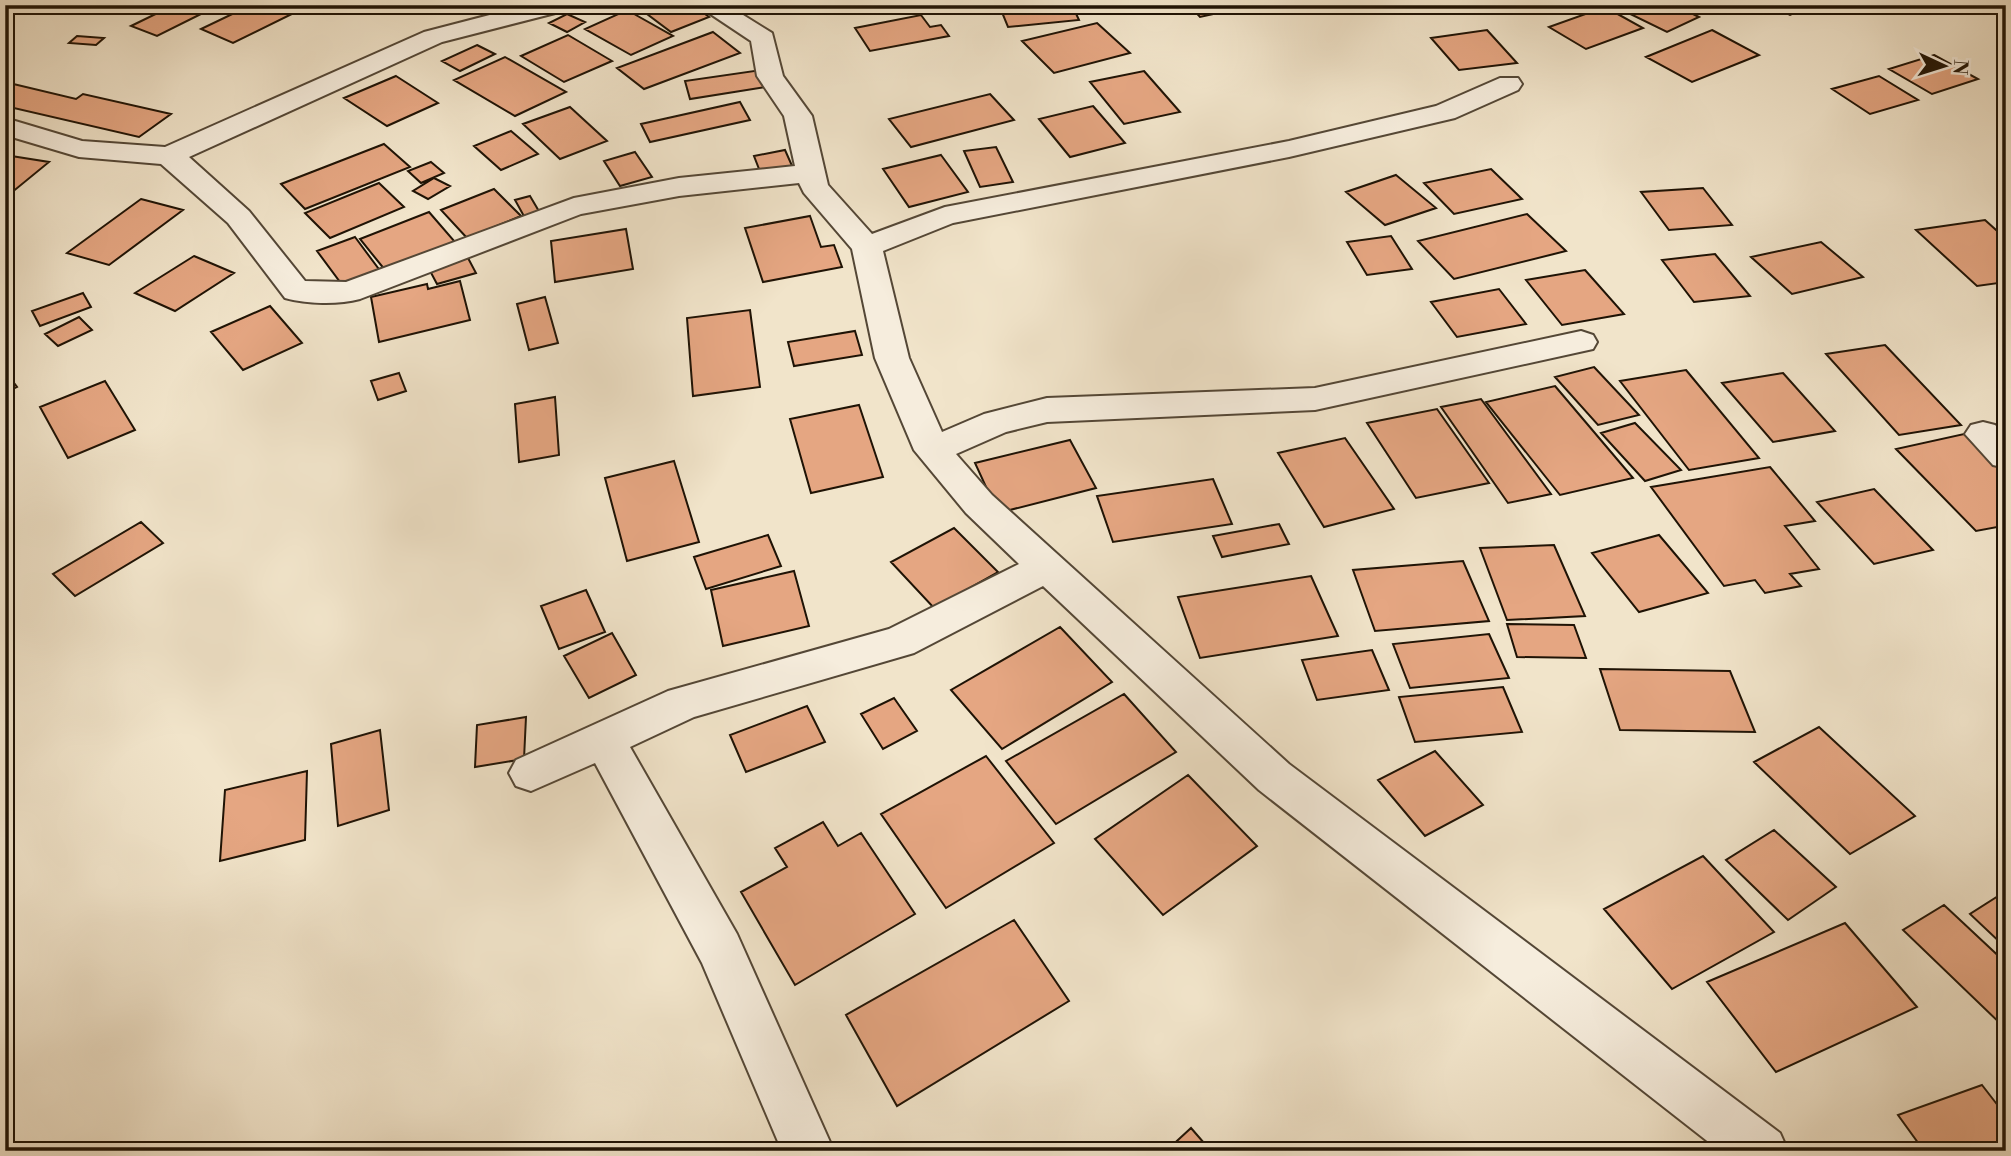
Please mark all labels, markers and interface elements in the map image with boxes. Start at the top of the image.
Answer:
north arrow [1910,32,1980,102]
text: N [1947,59,1972,75]

